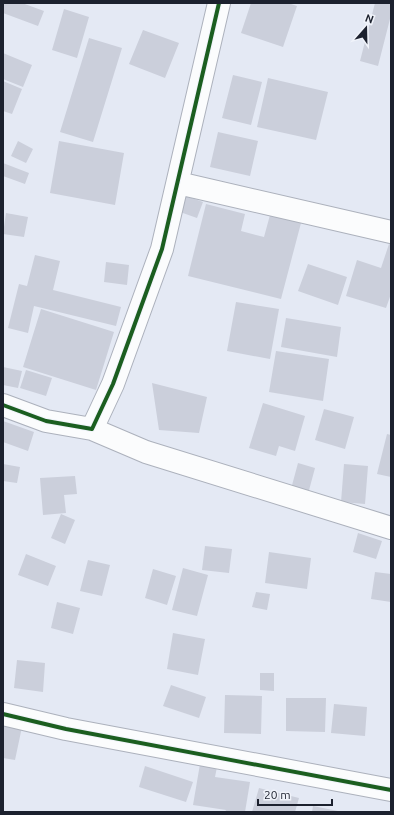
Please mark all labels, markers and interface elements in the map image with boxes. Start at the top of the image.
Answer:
north arrow [346,8,386,48]
text: N [364,12,375,26]
scale bar [258,781,332,807]
text: 20 m [264,788,291,801]

